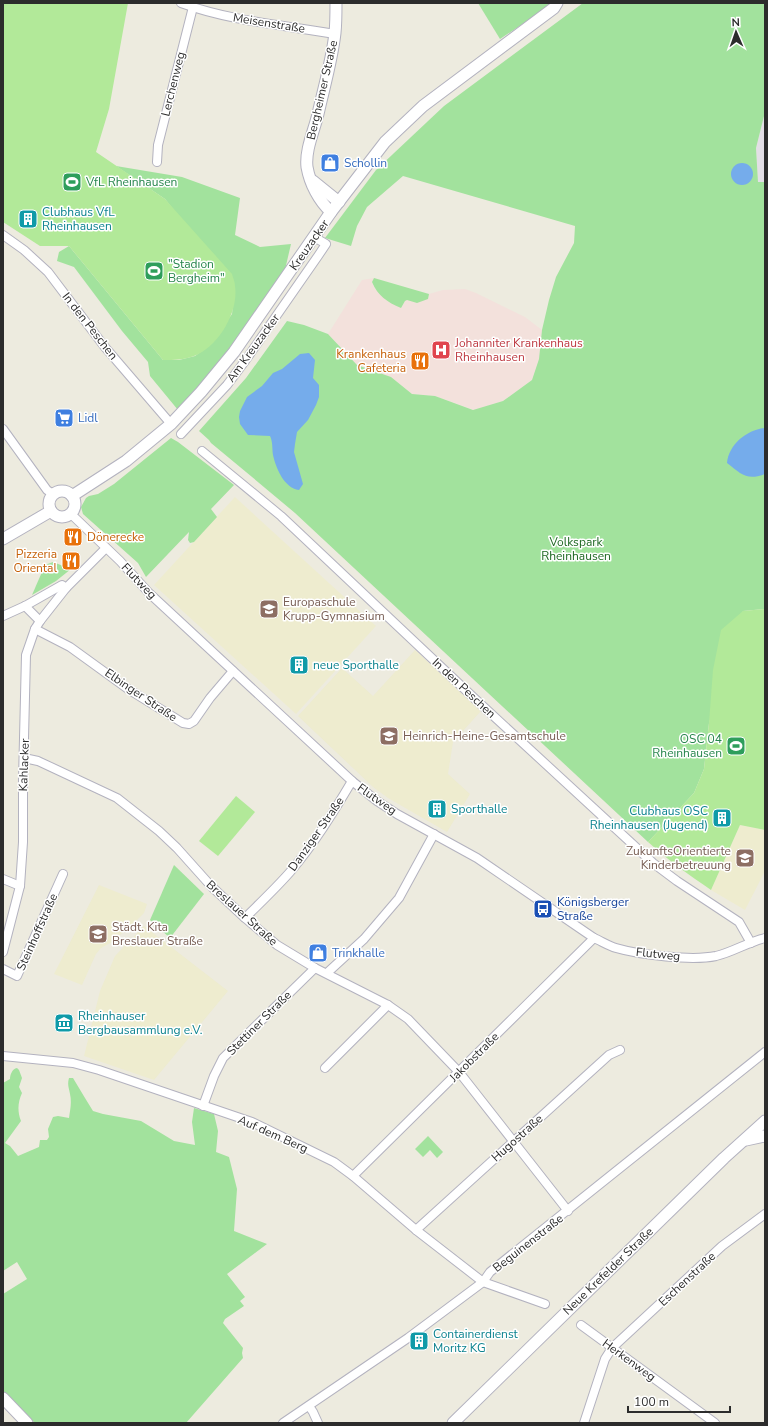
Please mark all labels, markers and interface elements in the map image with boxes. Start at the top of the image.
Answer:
street label: Meisenstraße [232,9,306,37]
north arrow [716,12,756,52]
text: N [731,15,740,30]
street label: Bergheimer Straße [303,39,341,141]
street label: Lerchenweg [157,50,189,118]
shop icon: Schollin [319,152,341,174]
place label: Schollin [344,155,387,171]
sports icon: VfL Rheinhausen [61,171,83,193]
place label: VfL Rheinhausen [85,174,177,190]
place label: Clubhaus VfL Rheinhausen [42,204,115,234]
building icon: Clubhaus VfL Rheinhausen [17,208,39,230]
street label: Kreuzacker [286,216,333,274]
place label: "Stadion Bergheim" [168,256,225,286]
sports icon: "Stadion Bergheim" [143,260,165,282]
street label: In den Peschen [59,289,121,363]
street label: Am Kreuzacker [223,310,284,385]
place label: Johanniter Krankenhaus Rheinhausen [454,335,583,365]
hospital icon: Johanniter Krankenhaus Rheinhausen [430,339,452,361]
place label: Krankenhaus Cafeteria [336,346,406,376]
restaurant icon: Krankenhaus Cafeteria [409,350,431,372]
supermarket icon: Lidl [53,407,75,429]
place label: Lidl [78,410,98,426]
restaurant icon: Dönerecke [62,526,84,548]
place label: Dönerecke [87,529,144,545]
park label: Volkspark Rheinhausen [541,534,611,564]
place label: Pizzeria Oriental [13,546,57,576]
restaurant icon: Pizzeria Oriental [60,550,82,572]
street label: Flutweg [118,559,160,603]
place label: Europaschule Krupp-Gymnasium [283,594,385,624]
school or university icon: Europaschule Krupp-Gymnasium [258,598,280,620]
building icon: neue Sporthalle [288,654,310,676]
street label: In den Peschen [429,654,499,722]
place label: neue Sporthalle [313,657,399,673]
street label: Elbinger Straße [102,665,180,725]
school or university icon: Heinrich-Heine-Gesamtschule [378,725,400,747]
place label: Heinrich-Heine-Gesamtschule [403,728,566,744]
place label: OSC 04 Rheinhausen [652,731,722,761]
sports icon: OSC 04 Rheinhausen [725,735,747,757]
street label: Kahlacker [15,738,33,792]
street label: Flutweg [354,780,400,818]
street label: Danziger Straße [284,794,348,874]
building icon: Sporthalle [426,798,448,820]
place label: Sporthalle [451,801,507,817]
place label: Clubhaus OSC Rheinhausen (Jugend) [590,803,708,833]
building icon: Clubhaus OSC Rheinhausen (Jugend) [711,807,733,829]
place label: ZukunftsOrientierte Kinderbetreuung [626,843,731,873]
school or university icon: ZukunftsOrientierte Kinderbetreuung [734,847,756,869]
street label: Breslauer Straße [203,877,281,949]
street label: Steinhoffstraße [13,891,61,973]
place label: Königsberger Straße [557,894,629,924]
bus stop icon: Königsberger Straße [532,898,554,920]
place label: Städt. Kita Breslauer Straße [112,919,203,949]
school or university icon: Städt. Kita Breslauer Straße [87,923,109,945]
shop icon: Trinkhalle [307,942,329,964]
street label: Flutweg [635,944,681,964]
place label: Trinkhalle [332,945,385,961]
street label: Stettiner Straße [223,987,295,1059]
place label: Rheinhauser Bergbausammlung e.V. [78,1008,203,1038]
museum icon: Rheinhauser Bergbausammlung e.V. [53,1012,75,1034]
street label: Jakobstraße [445,1029,502,1086]
street label: Auf dem Berg [235,1111,311,1157]
street label: Hugostraße [488,1111,546,1165]
street label: Beguinenstraße [489,1210,567,1276]
street label: Neue Krefelder Straße [559,1224,657,1318]
street label: Eschenstraße [655,1248,719,1310]
place label: Containerdienst Moritz KG [433,1326,519,1356]
building icon: Containerdienst Moritz KG [408,1330,430,1352]
street label: Herkenweg [599,1335,659,1385]
scale bar [628,1388,730,1414]
text: 100 m [634,1394,669,1410]

